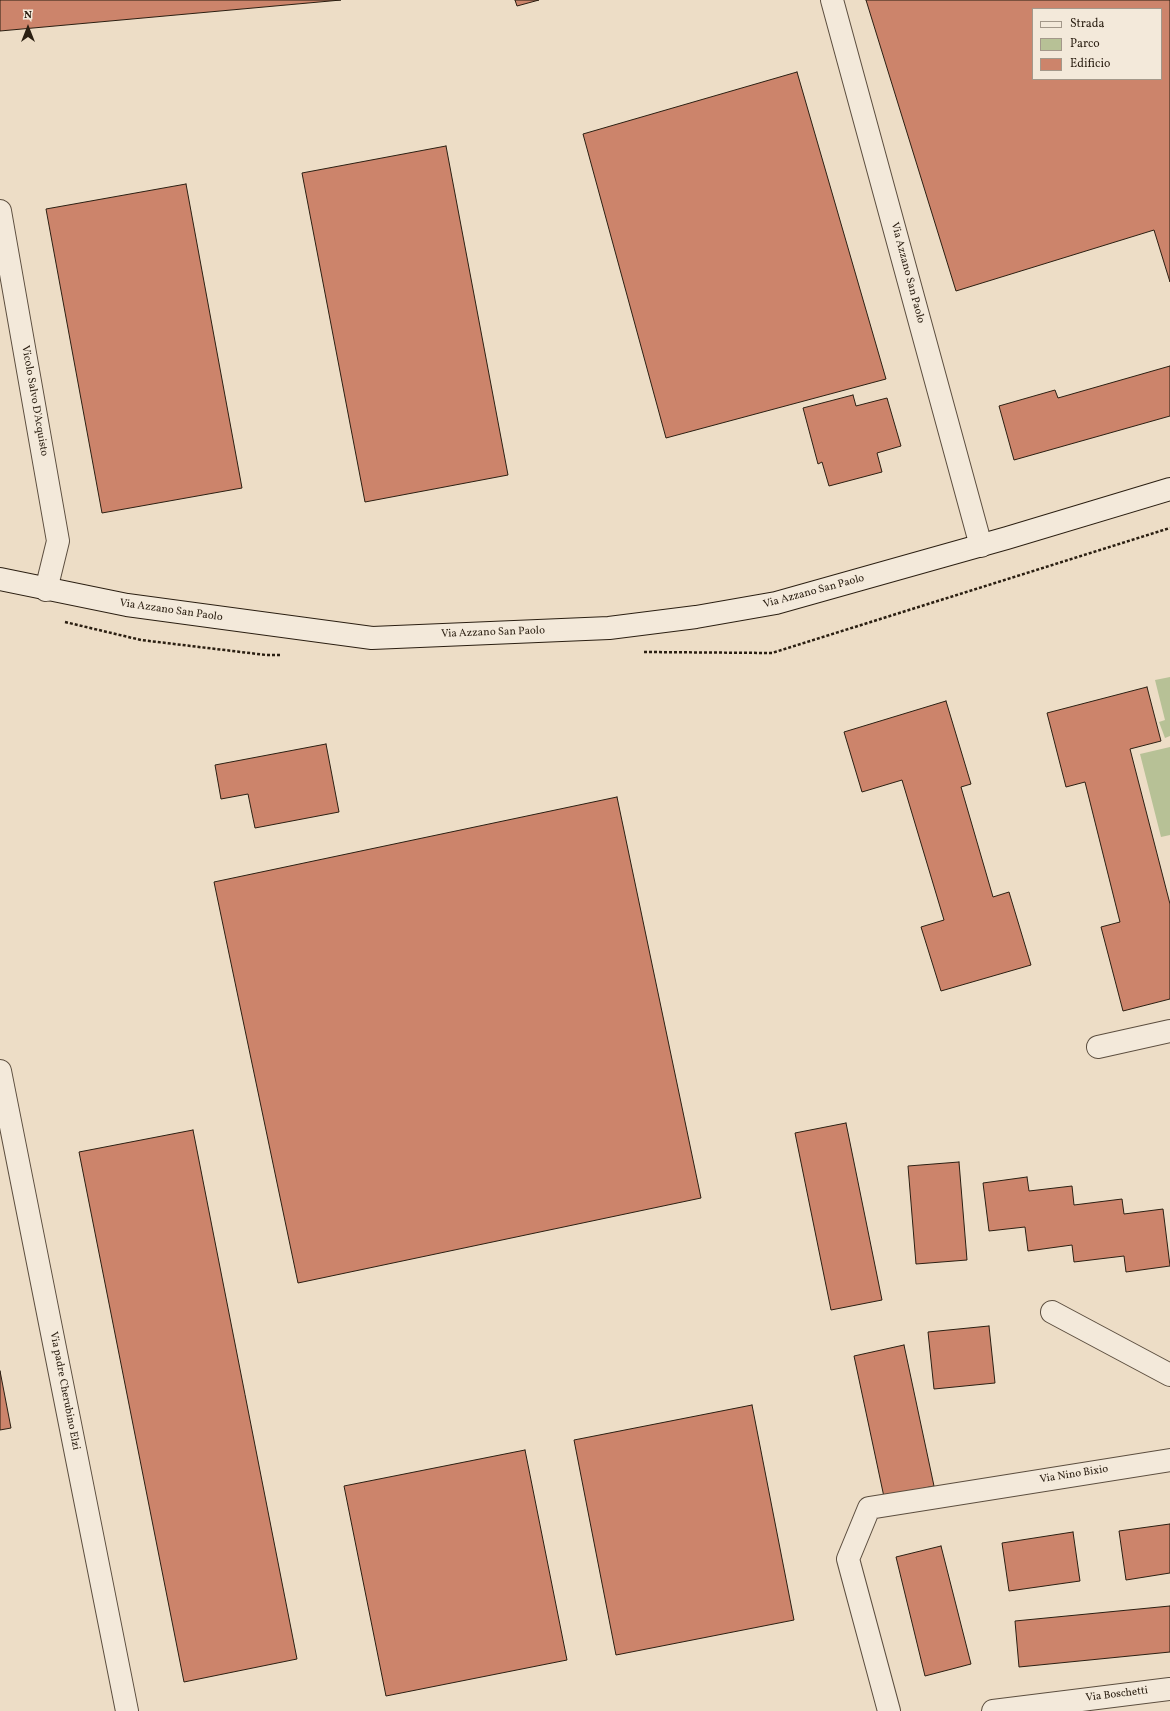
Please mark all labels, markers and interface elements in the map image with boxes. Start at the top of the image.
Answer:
north arrow [8,8,48,48]
text: N [24,8,32,23]
legend [1032,8,1162,80]
text: Strada [1070,16,1105,32]
text: Parco [1070,36,1100,52]
text: Edificio [1070,56,1110,72]
street label: Via Azzano San Paolo [887,221,927,325]
street label: Vicolo Salvo D'Acquisto [18,345,50,457]
street label: Via Azzano San Paolo [762,572,866,612]
street label: Via Azzano San Paolo [119,597,223,625]
street label: Via Azzano San Paolo [441,625,545,641]
street label: Via padre Cherubino Elzi [46,1331,82,1451]
street label: Via Nino Bixio [1039,1463,1109,1487]
street label: Via Boschetti [1085,1685,1149,1705]

